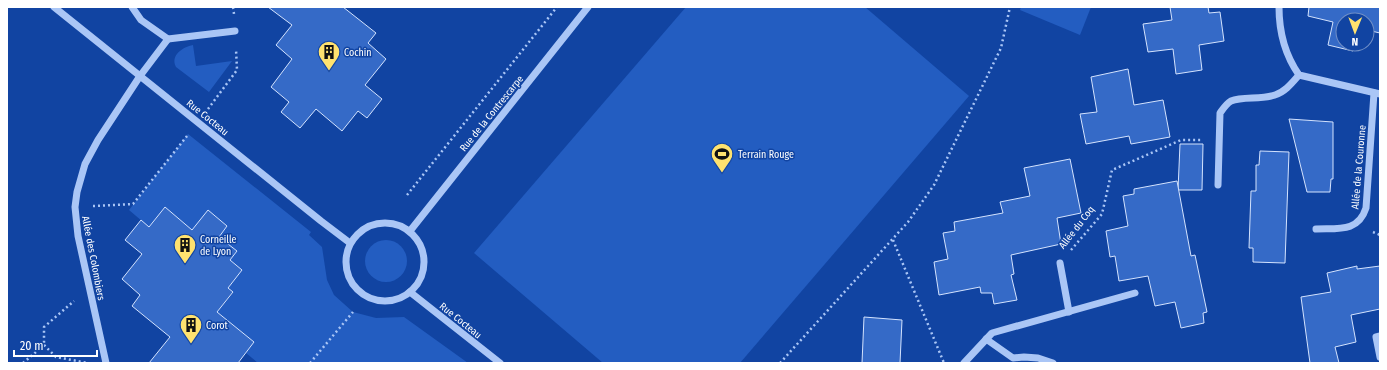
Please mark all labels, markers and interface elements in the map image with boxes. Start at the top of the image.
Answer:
north arrow [1335,12,1375,52]
text: N [1351,35,1358,48]
building icon: Cochin [316,39,342,72]
place label: Cochin [344,47,371,59]
street label: Rue de la Contrescarpe [457,73,526,154]
street label: Rue Cocteau [184,97,231,138]
street label: Allée de la Couronne [1349,124,1369,210]
sports icon: Terrain Rouge [709,141,735,174]
place label: Terrain Rouge [738,149,794,161]
street label: Allée du Coq [1056,204,1097,251]
street label: Allée des Colombiers [79,215,107,301]
building icon: Corneille de Lyon [172,232,198,265]
place label: Corneille de Lyon [200,234,237,258]
street label: Rue Cocteau [437,300,484,341]
building icon: Corot [178,312,204,345]
place label: Corot [206,320,229,332]
scale bar [14,332,97,358]
text: 20 m [20,339,44,353]

